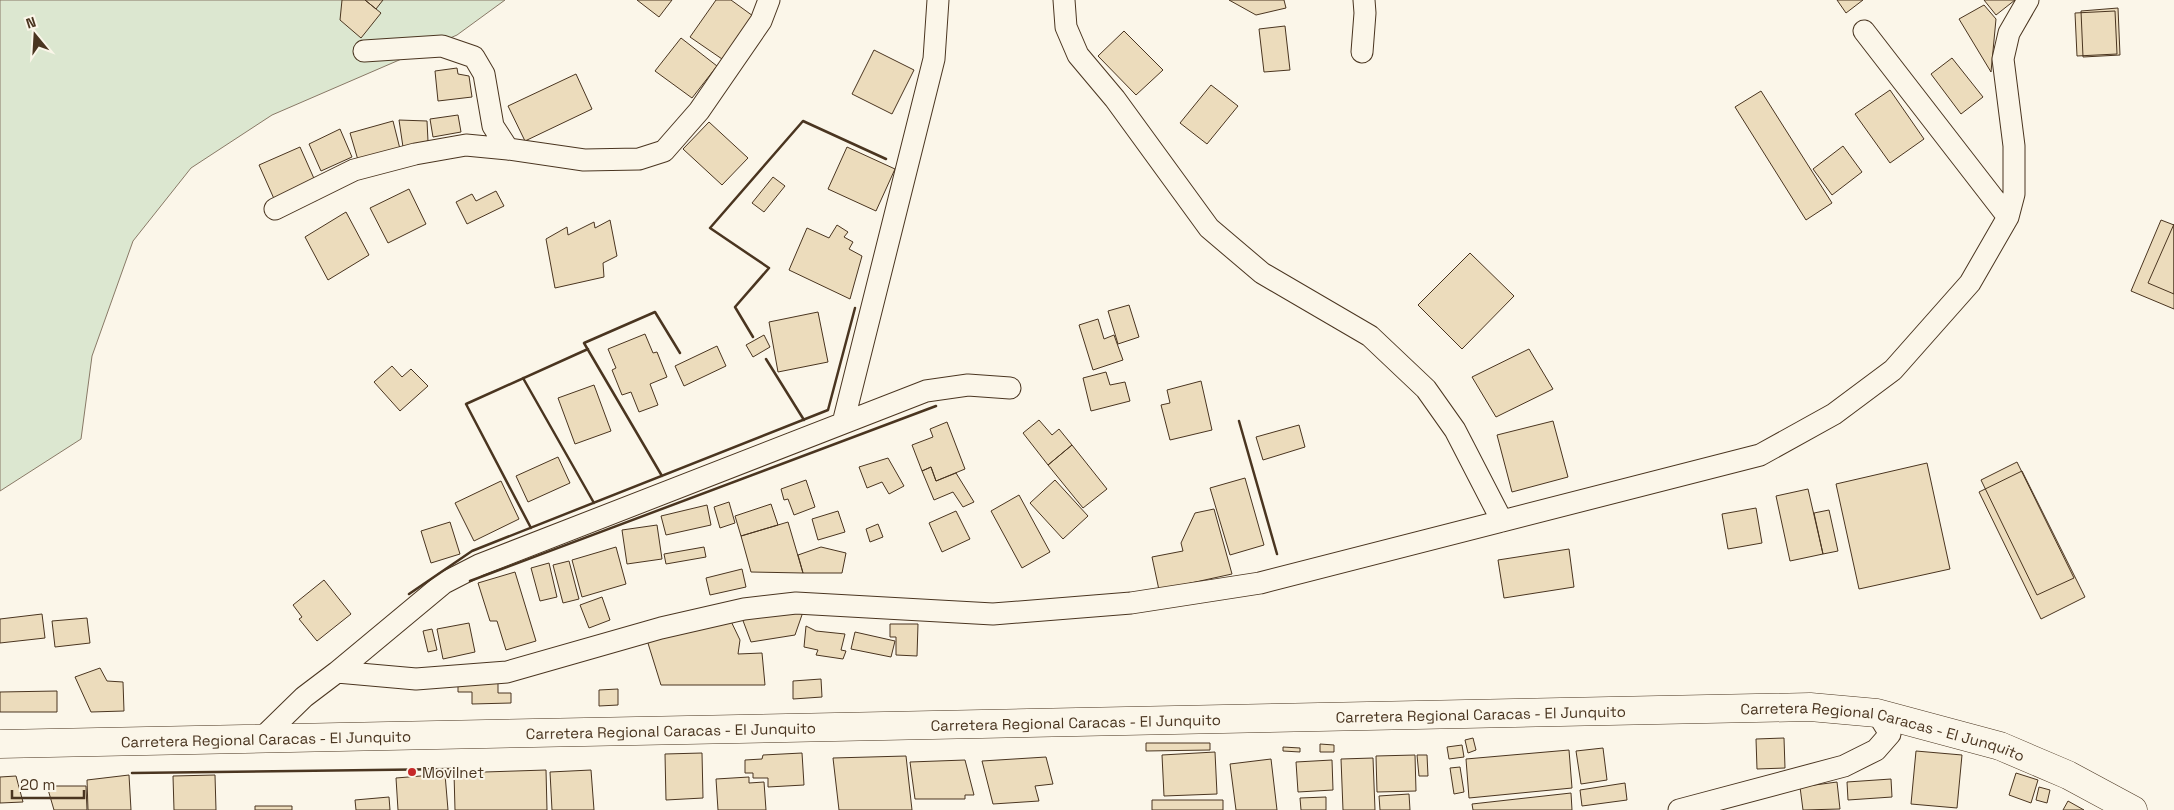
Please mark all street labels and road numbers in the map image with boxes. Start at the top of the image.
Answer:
street label: Carretera Regional Caracas - El Junquito [1740,697,2028,765]
street label: Carretera Regional Caracas - El Junquito [1335,701,1626,726]
street label: Carretera Regional Caracas - El Junquito [930,710,1221,734]
street label: Carretera Regional Caracas - El Junquito [526,718,816,743]
street label: Carretera Regional Caracas - El Junquito [121,726,411,751]

